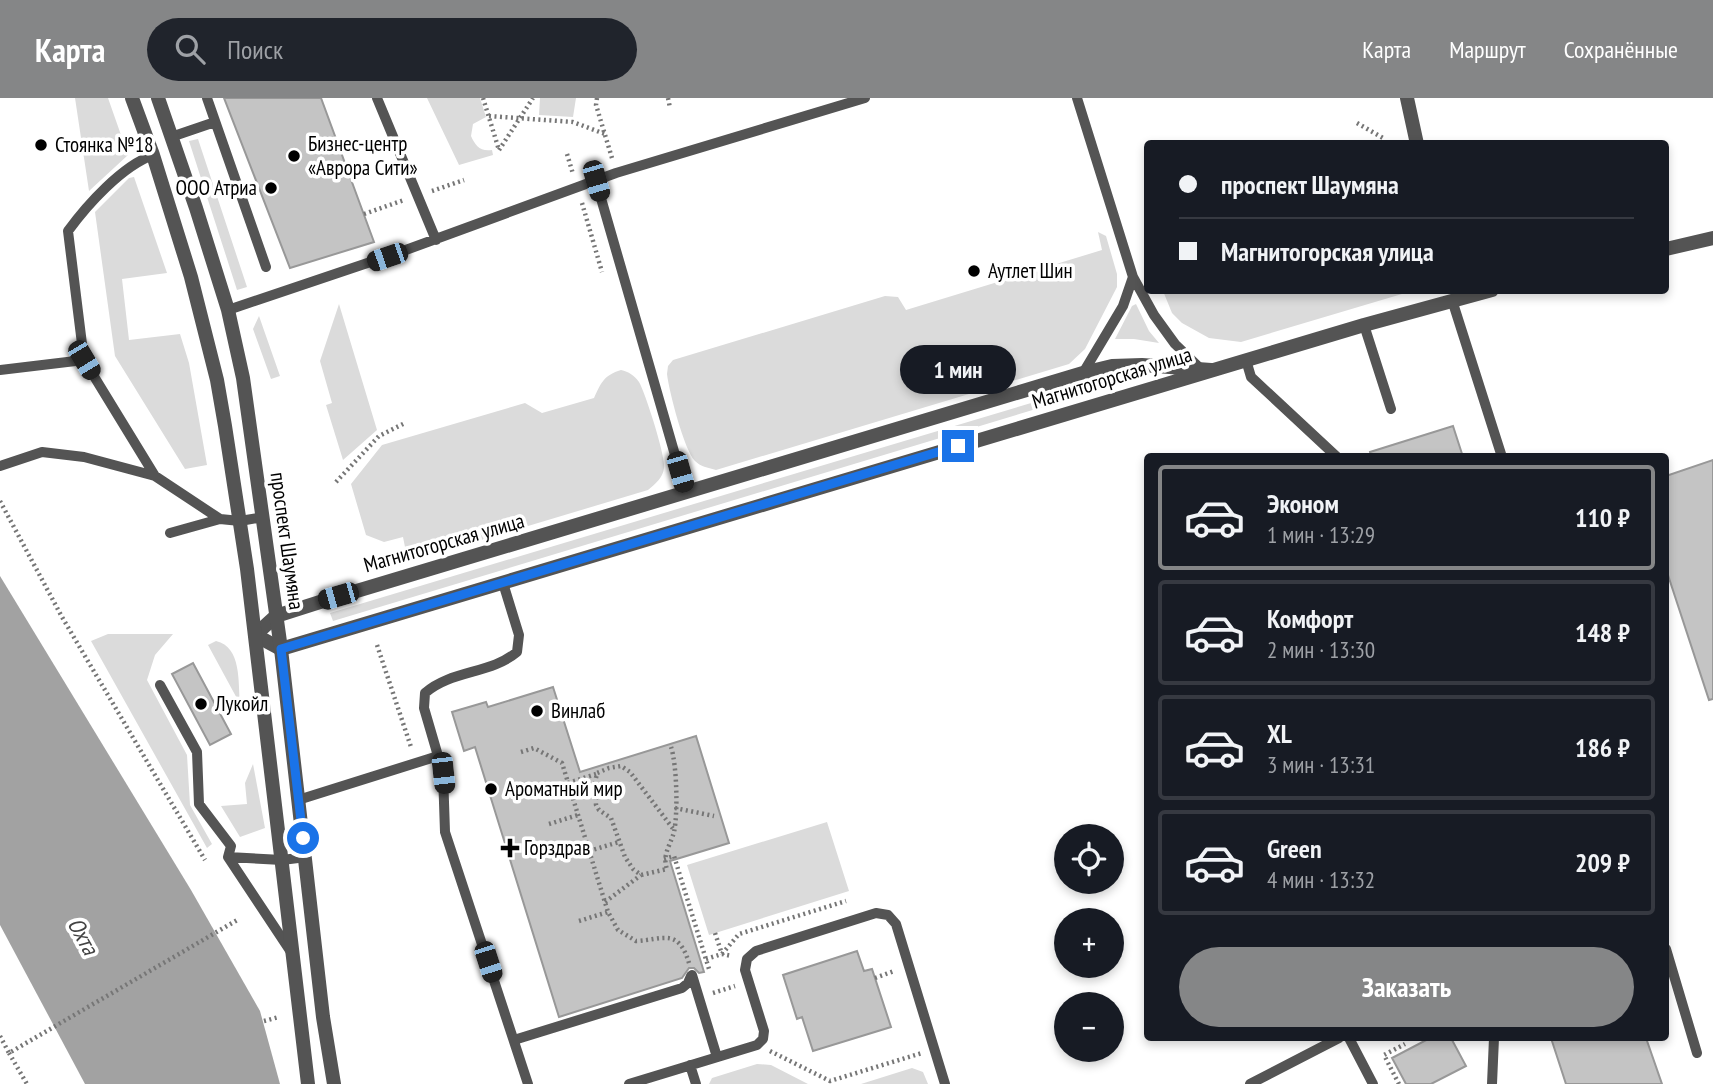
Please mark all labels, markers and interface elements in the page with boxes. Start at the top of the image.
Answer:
search box [147,18,637,81]
text: Карта [35,28,105,71]
icon: search [171,30,209,68]
text: Поиск [227,33,283,66]
text: Карта [1362,34,1411,65]
text: Маршрут [1449,34,1526,65]
text: Сохранённые [1564,34,1678,65]
place label: Бизнес-центр «Аврора Сити» [308,130,418,181]
place label: Стоянка №18 [55,131,154,158]
marker: Стоянка №18 [33,137,49,153]
marker: Бизнес-центр «Аврора Сити» [286,148,302,164]
car [581,158,612,204]
text: проспект Шаумяна [1221,168,1399,201]
place label: ООО Атриа [176,174,257,201]
marker: ООО Атриа [263,180,279,196]
text: Магнитогорская улица [1221,235,1434,268]
car [364,240,411,274]
place label: Аутлет Шин [988,257,1073,284]
marker: Аутлет Шин [966,263,982,279]
car [65,337,104,383]
street label: Магнитогорская улица [1029,340,1195,415]
callout: 1 мин [900,344,1016,394]
text: 1 мин [933,355,983,384]
route end [942,430,974,462]
car [665,449,696,495]
street label: проспект Шаумяна [264,470,311,612]
icon: car [1183,486,1246,549]
text: Эконом [1267,487,1339,520]
text: 110 ₽ [1575,501,1630,534]
street label: Магнитогорская улица [361,507,527,578]
text: 1 мин · 13:29 [1267,520,1375,549]
car [315,580,362,612]
icon: car [1183,601,1246,664]
text: Комфорт [1267,602,1353,635]
text: 148 ₽ [1575,616,1630,649]
text: 2 мин · 13:30 [1267,635,1375,664]
place label: Лукойл [214,690,268,717]
marker: Лукойл [193,696,209,712]
place label: Винлаб [551,697,605,724]
marker: Винлаб [529,703,545,719]
icon: car [1183,716,1246,779]
text: XL [1267,717,1292,750]
text: 186 ₽ [1575,731,1630,764]
text: 3 мин · 13:31 [1267,750,1375,779]
car [431,751,456,795]
place label: Ароматный мир [505,775,623,802]
marker: Ароматный мир [483,781,499,797]
route start [287,822,319,854]
map controls [1054,824,1124,1062]
button: locate [1054,824,1124,894]
icon: car [1183,831,1246,894]
text: Green [1267,832,1322,865]
place label: Горздрав [524,834,590,861]
marker: Горздрав [502,840,518,856]
text: 209 ₽ [1575,846,1630,879]
text: 4 мин · 13:32 [1267,865,1375,894]
button: + [1054,908,1124,978]
water label: Охта [61,912,106,961]
car [472,939,505,985]
button: Заказать [1179,947,1634,1027]
button: − [1054,992,1124,1062]

